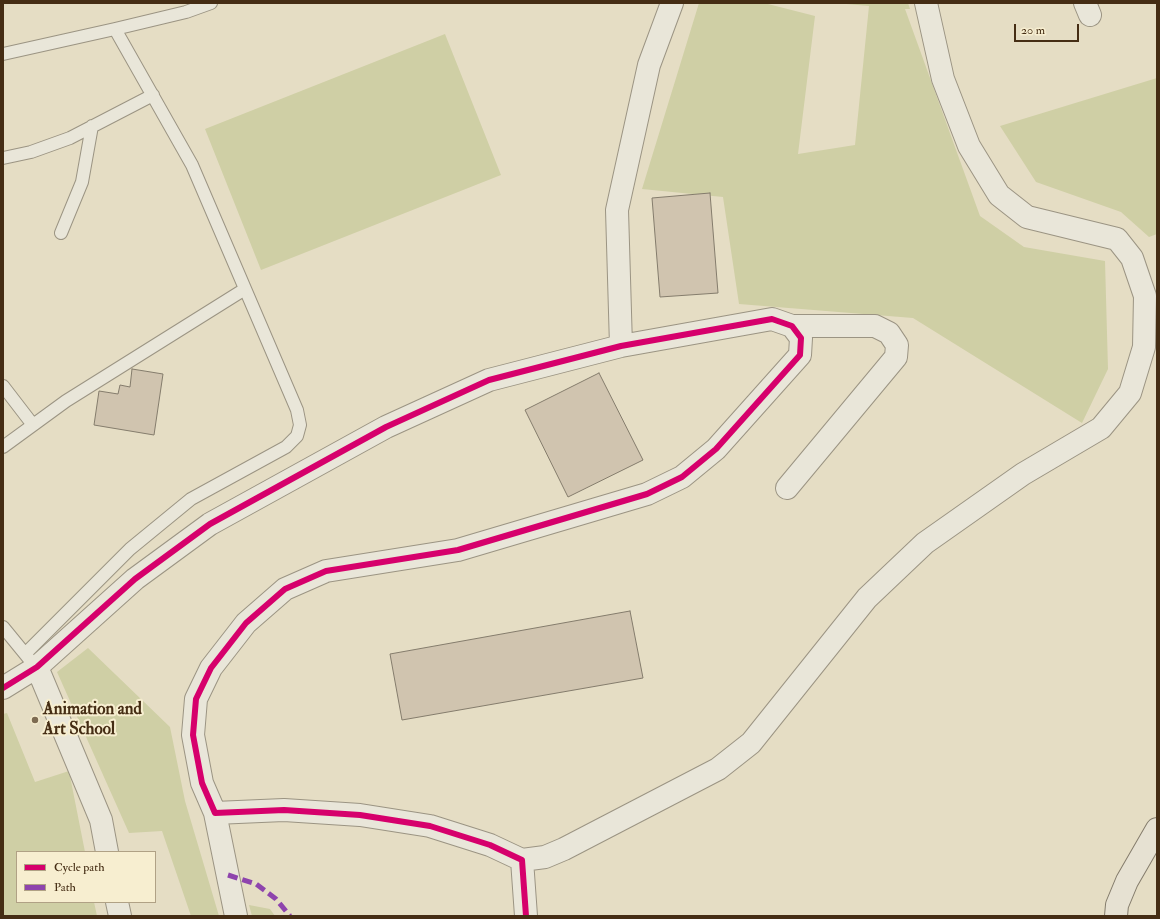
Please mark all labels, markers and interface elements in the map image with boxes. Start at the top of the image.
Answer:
scale bar [1016,16,1081,42]
text: 20 m [1021,23,1045,38]
place label: Animation and Art School [43,700,142,740]
marker: Animation and Art School [30,715,40,725]
legend [16,851,156,903]
text: Cycle path [54,860,104,875]
text: Path [54,880,76,895]

